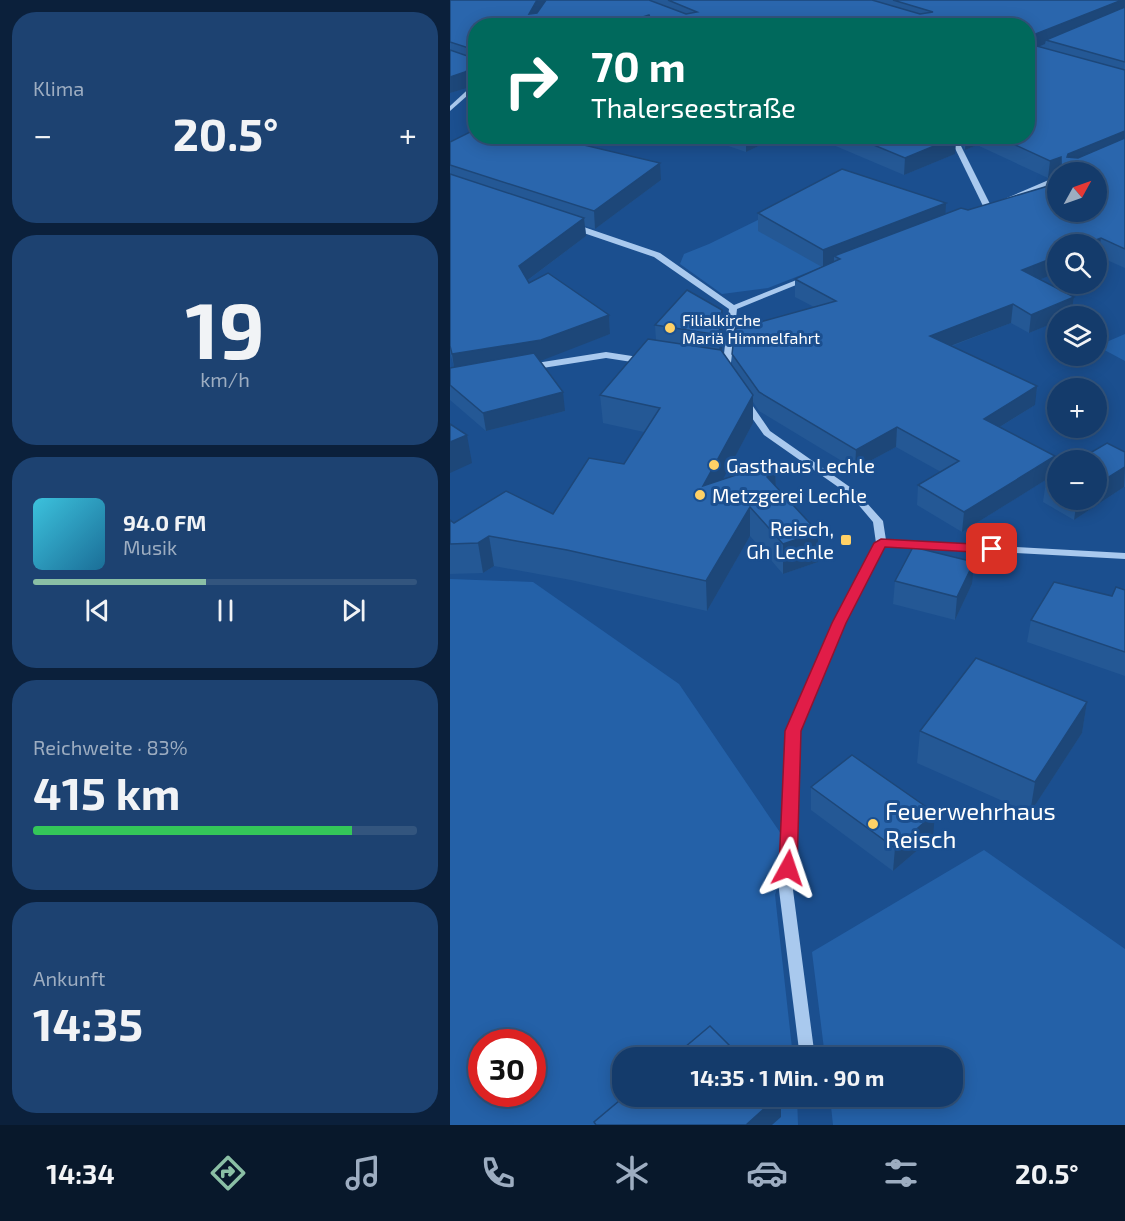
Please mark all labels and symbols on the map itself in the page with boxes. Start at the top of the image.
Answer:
north arrow [1047,162,1107,222]
place label: Filialkirche Mariä Himmelfahrt [682,310,820,347]
marker: Filialkirche Mariä Himmelfahrt [663,321,677,335]
place label: Gasthaus Lechle [726,453,875,477]
marker: Gasthaus Lechle [707,458,721,472]
place label: Metzgerei Lechle [712,483,867,507]
marker: Metzgerei Lechle [693,488,707,502]
place label: Reisch, Gh Lechle [746,516,834,563]
pin [966,523,1017,574]
marker: Reisch, Gh Lechle [839,533,853,547]
place label: Feuerwehrhaus Reisch [885,796,1056,853]
marker: Feuerwehrhaus Reisch [866,817,880,831]
position arrow [756,836,820,900]
speed limit sign: 30 [468,1029,546,1107]

